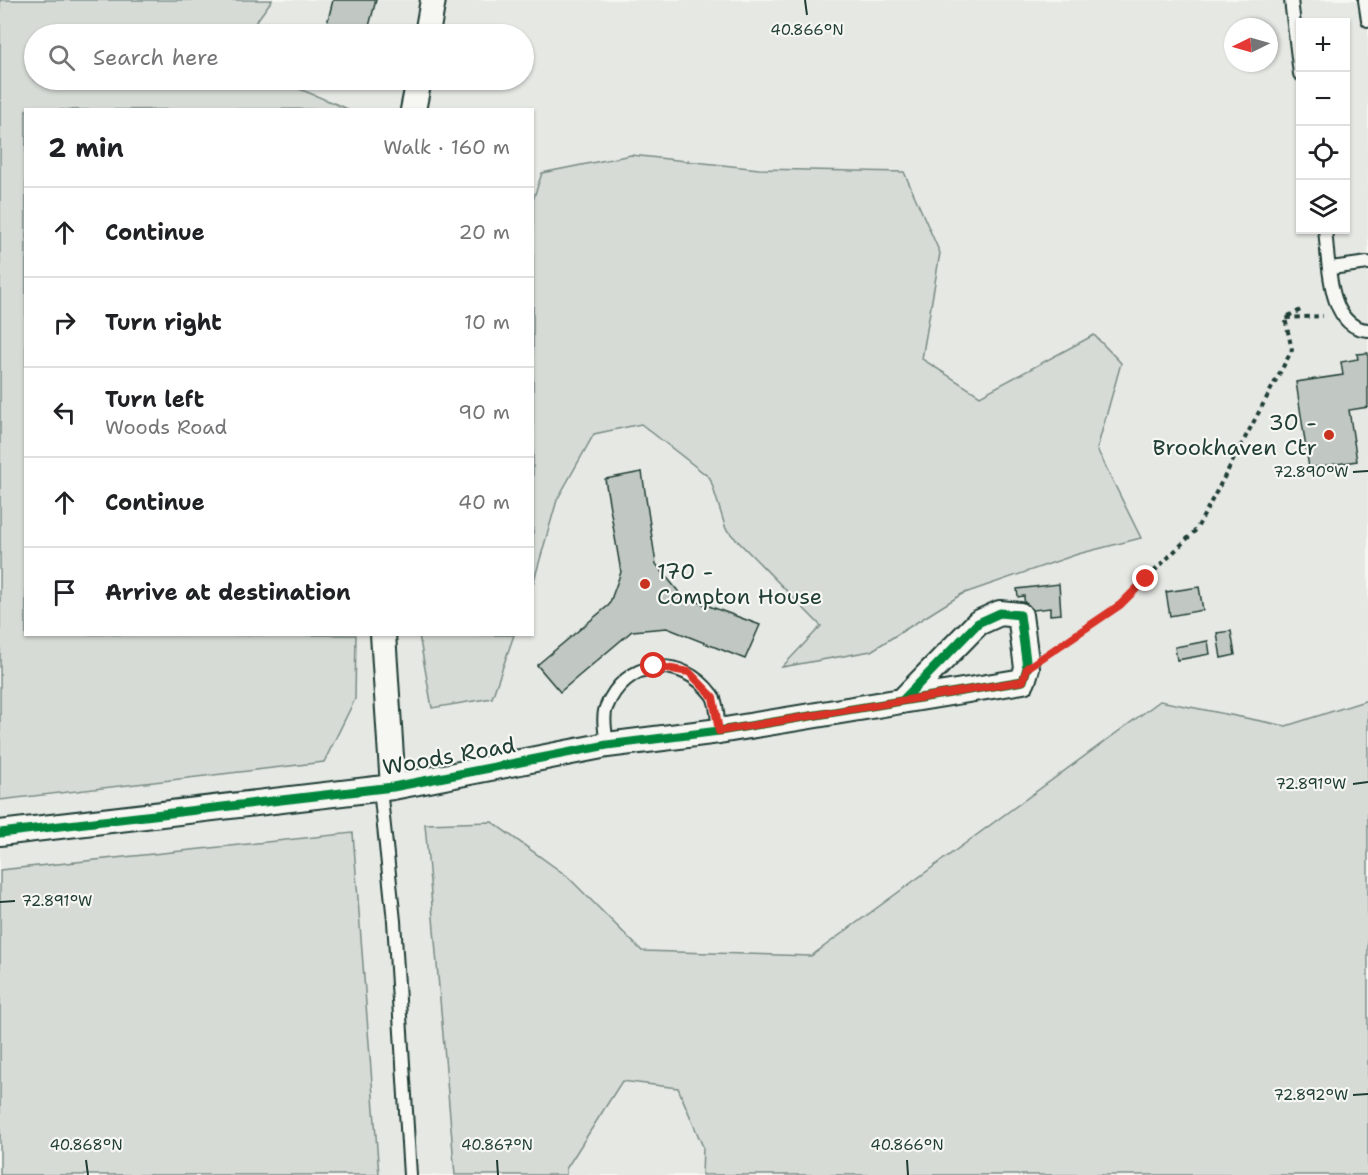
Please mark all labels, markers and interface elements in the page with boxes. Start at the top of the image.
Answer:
north arrow [1224,18,1278,72]
map controls [1296,18,1350,234]
button: + [1296,18,1350,72]
text: 40.866°N [770,20,844,40]
search box [24,24,534,90]
icon: search [45,41,78,74]
text: Search here [93,43,219,72]
button: − [1296,72,1350,126]
button: locate [1296,126,1350,180]
text: 2 min [48,130,124,165]
text: Walk · 160 m [383,134,510,160]
button: layers [1296,180,1350,234]
icon: ahead [48,216,81,249]
text: Continue [105,218,205,247]
text: 20 m [459,219,510,245]
icon: right [48,306,81,339]
text: Turn right [105,308,222,337]
text: 10 m [464,309,510,335]
text: Turn left [105,385,204,414]
icon: left [48,396,81,429]
text: 90 m [458,399,510,425]
place label: 30 - Brookhaven Ctr [1152,408,1317,462]
text: Woods Road [105,414,227,440]
marker: 30 - Brookhaven Ctr [1322,428,1336,442]
text: 72.890°W [1273,462,1349,482]
icon: ahead [48,486,81,519]
text: Continue [105,488,205,517]
text: 40 m [458,489,510,515]
place label: 170 - Compton House [657,557,822,611]
route end [1132,565,1158,591]
icon: arrive [48,576,81,609]
marker: 170 - Compton House [638,577,652,591]
text: Arrive at destination [105,578,351,607]
route start [640,652,666,678]
street label: Woods Road [380,730,518,782]
text: 72.891°W [1276,774,1347,794]
text: 72.891°W [22,891,93,911]
text: 72.892°W [1274,1085,1348,1105]
text: 40.868°N [49,1135,123,1155]
text: 40.867°N [461,1135,533,1155]
text: 40.866°N [870,1135,944,1155]

